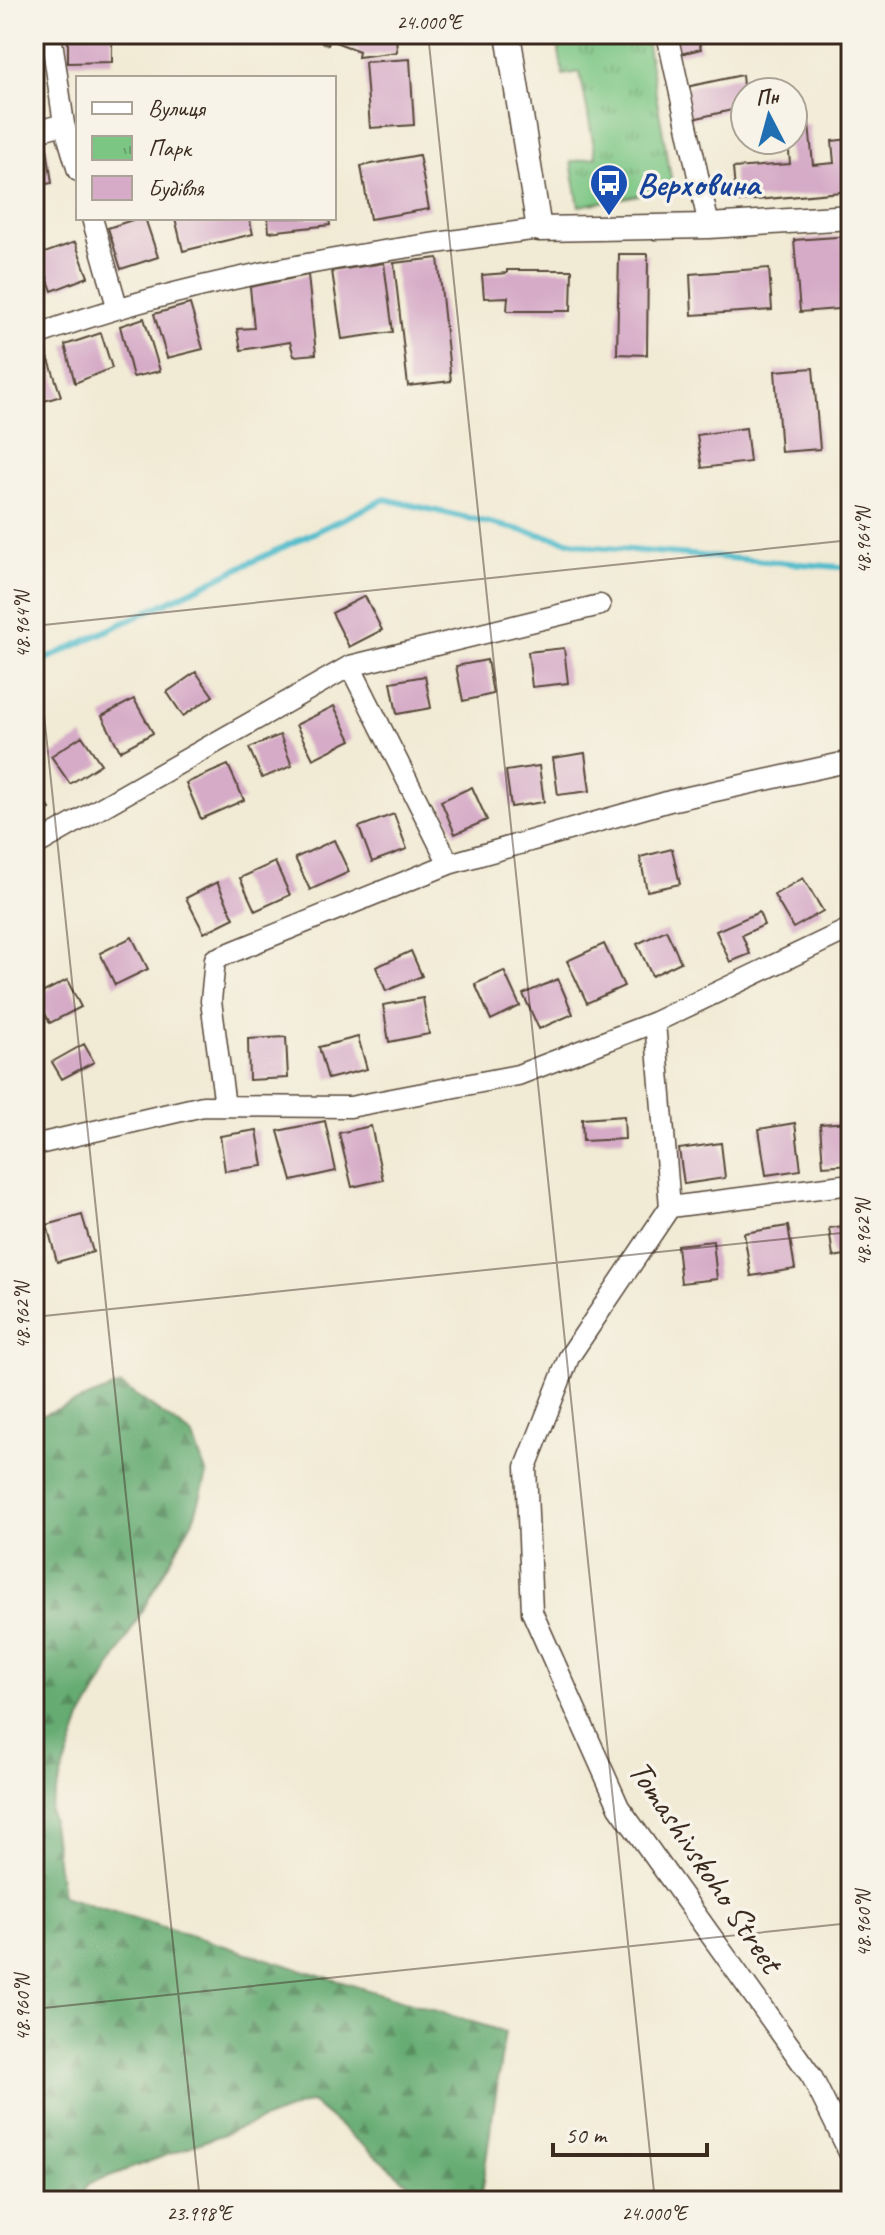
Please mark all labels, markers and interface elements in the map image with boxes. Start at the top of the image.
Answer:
text: 24.000°E [396,10,464,35]
legend [76,76,336,220]
north arrow [729,76,809,156]
text: Пн [754,82,781,112]
text: Вулиця [148,93,207,123]
text: Парк [148,133,193,163]
bus stop icon: Верховина [588,162,630,217]
place label: Верховина [637,162,762,205]
text: Будівля [148,173,205,203]
text: 48.964°N [851,505,876,574]
text: 48.964°N [10,589,35,658]
text: 48.962°N [851,1197,876,1266]
text: 48.962°N [10,1280,35,1349]
street label: Tomashivskoho Street [619,1752,795,1984]
text: 48.960°N [851,1888,876,1957]
text: 48.960°N [10,1972,35,2041]
scale bar [553,2107,707,2157]
text: 50 m [565,2120,608,2150]
text: 23.998°E [166,2201,234,2226]
text: 24.000°E [621,2201,689,2226]

